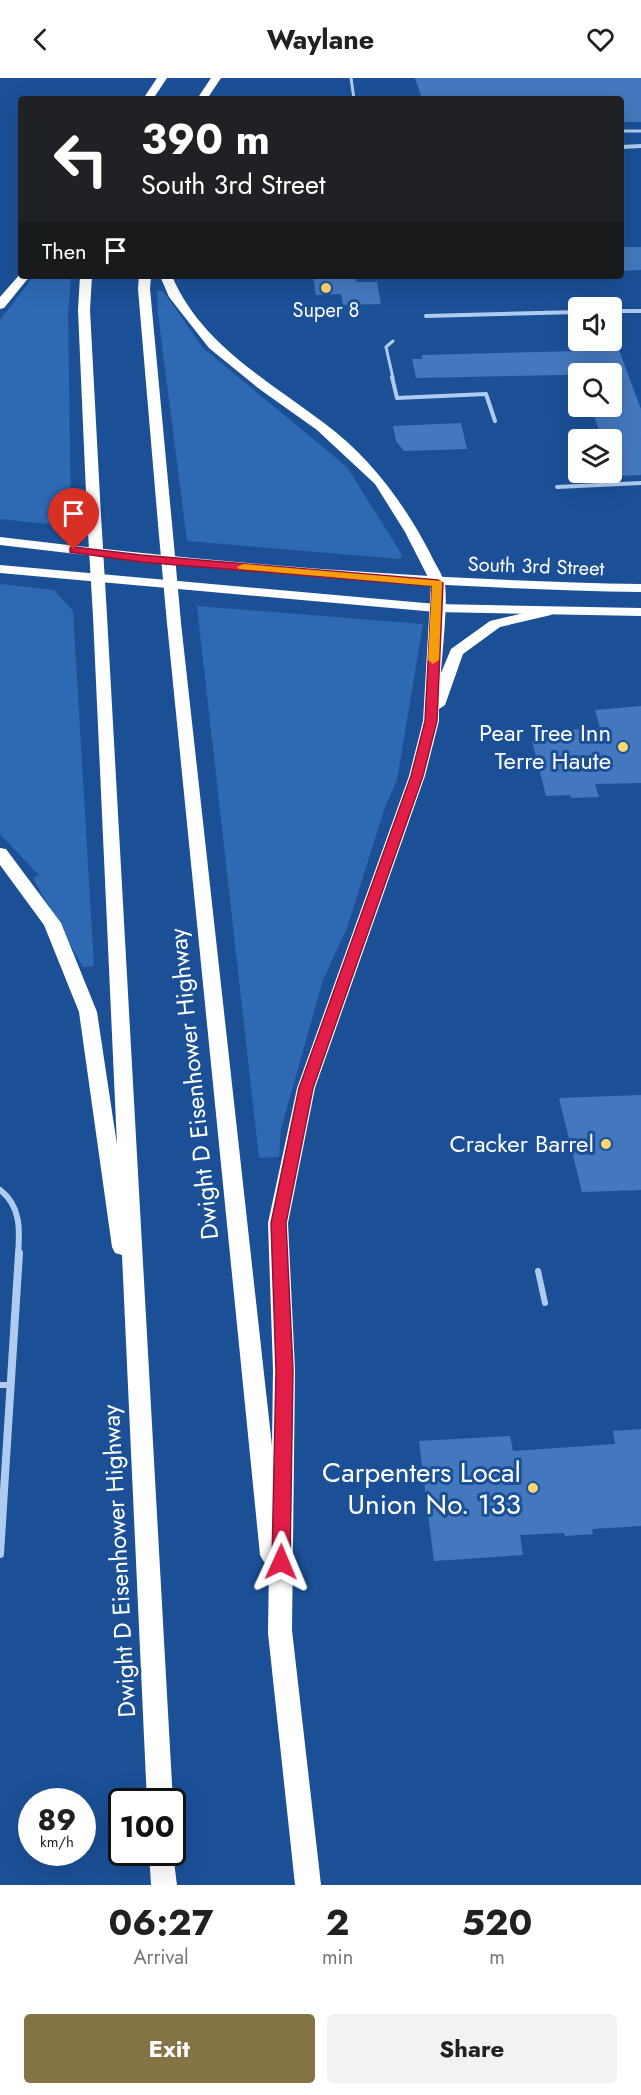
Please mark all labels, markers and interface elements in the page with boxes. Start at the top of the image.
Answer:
text: Waylane [267,20,374,59]
icon: back [24,23,57,56]
icon: heart [584,23,617,56]
text: 390 m [141,109,270,170]
icon: left [42,120,120,198]
text: South 3rd Street [141,165,325,204]
icon: arrive [99,234,132,267]
text: Then [42,235,87,267]
marker: Super 8 [319,281,333,295]
place label: Super 8 [293,296,359,325]
map controls [568,297,622,483]
button: sound [568,297,622,351]
button: search [568,363,622,417]
button: layers [568,429,622,483]
pin [48,488,99,550]
icon: arrive [57,497,90,530]
street label: South 3rd Street [467,550,605,583]
place label: Pear Tree Inn Terre Haute [479,715,611,778]
marker: Pear Tree Inn Terre Haute [616,740,630,754]
street label: Dwight D Eisenhower Highway [160,926,227,1242]
place label: Cracker Barrel [449,1126,594,1161]
marker: Cracker Barrel [599,1137,613,1151]
street label: Dwight D Eisenhower Highway [93,1403,144,1718]
place label: Carpenters Local Union No. 133 [322,1452,521,1525]
marker: Carpenters Local Union No. 133 [526,1481,540,1495]
position arrow [249,1530,313,1594]
speed limit sign: 100 [108,1788,186,1866]
text: 89 [38,1798,76,1841]
text: km/h [40,1831,74,1853]
text: 06:27 [109,1896,213,1948]
text: 2 [326,1896,349,1948]
text: 520 [462,1896,532,1948]
text: Arrival [133,1943,189,1972]
text: min [322,1943,353,1972]
text: m [489,1943,505,1972]
button: Exit [24,2014,315,2083]
button: Share [327,2014,617,2083]

